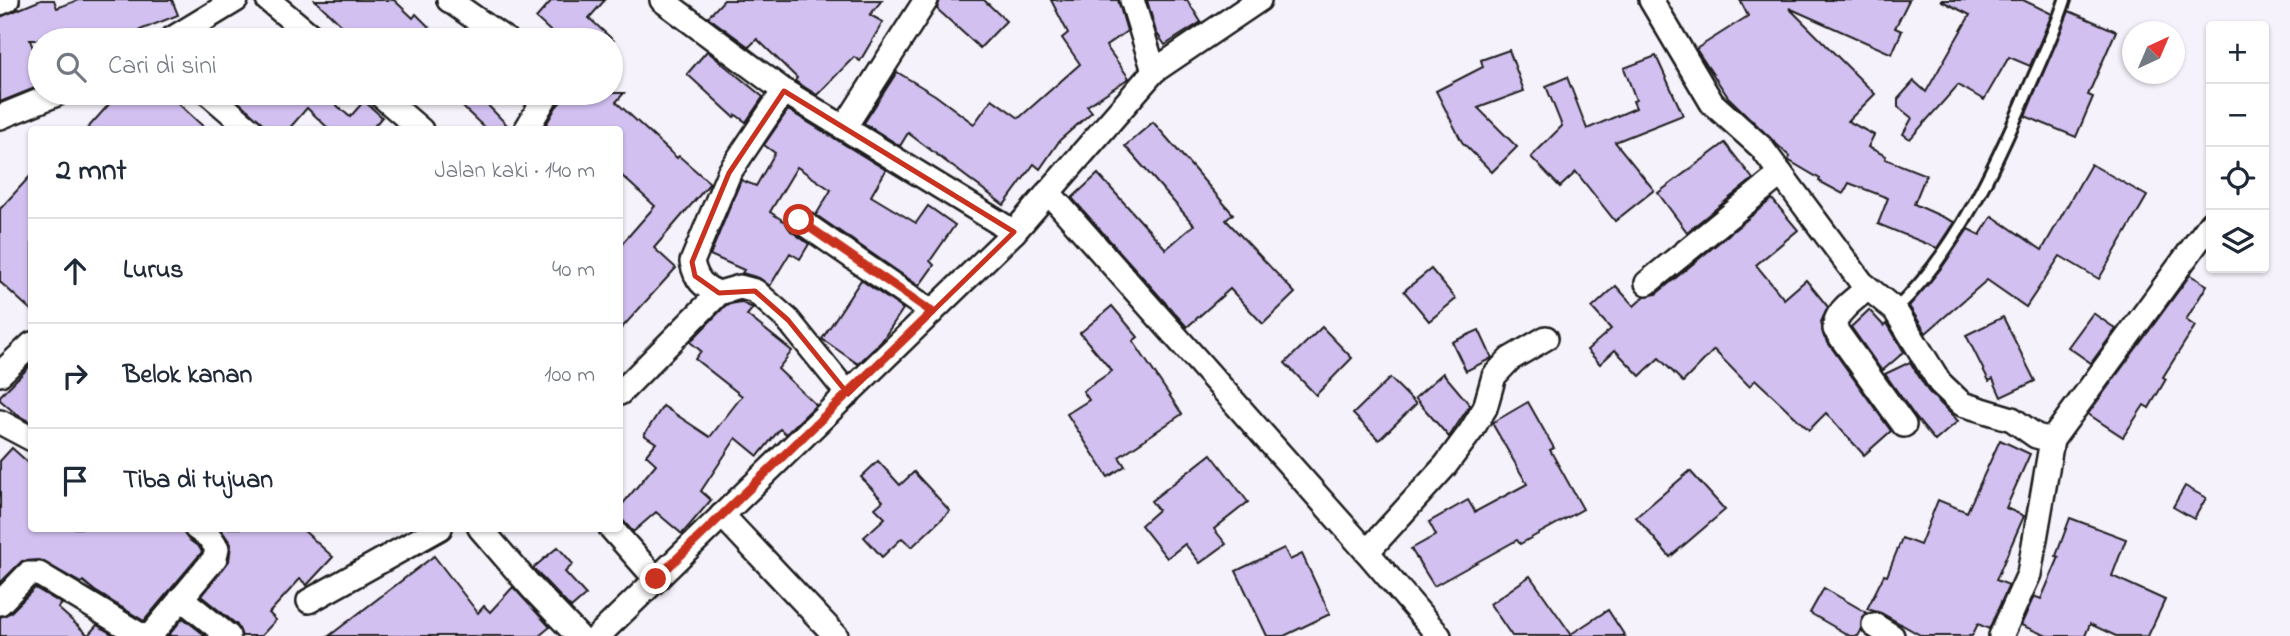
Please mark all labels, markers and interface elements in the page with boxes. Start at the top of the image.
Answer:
north arrow [2122,21,2185,84]
map controls [2206,21,2269,273]
button: + [2206,21,2269,84]
search box [28,28,623,105]
icon: search [52,48,90,86]
text: Cari di sini [108,48,217,86]
button: − [2206,84,2269,147]
button: locate [2206,147,2269,210]
text: 2 mnt [56,150,127,194]
text: Jalan kaki · 140 m [435,155,595,188]
route start [783,204,814,235]
button: layers [2206,210,2269,273]
icon: ahead [56,252,94,290]
text: Lurus [123,252,184,290]
text: 40 m [552,254,595,287]
icon: right [56,357,94,395]
text: Belok kanan [123,357,252,395]
text: 100 m [544,359,595,392]
icon: arrive [56,462,94,500]
text: Tiba di tujuan [123,462,273,500]
route end [640,563,671,594]

